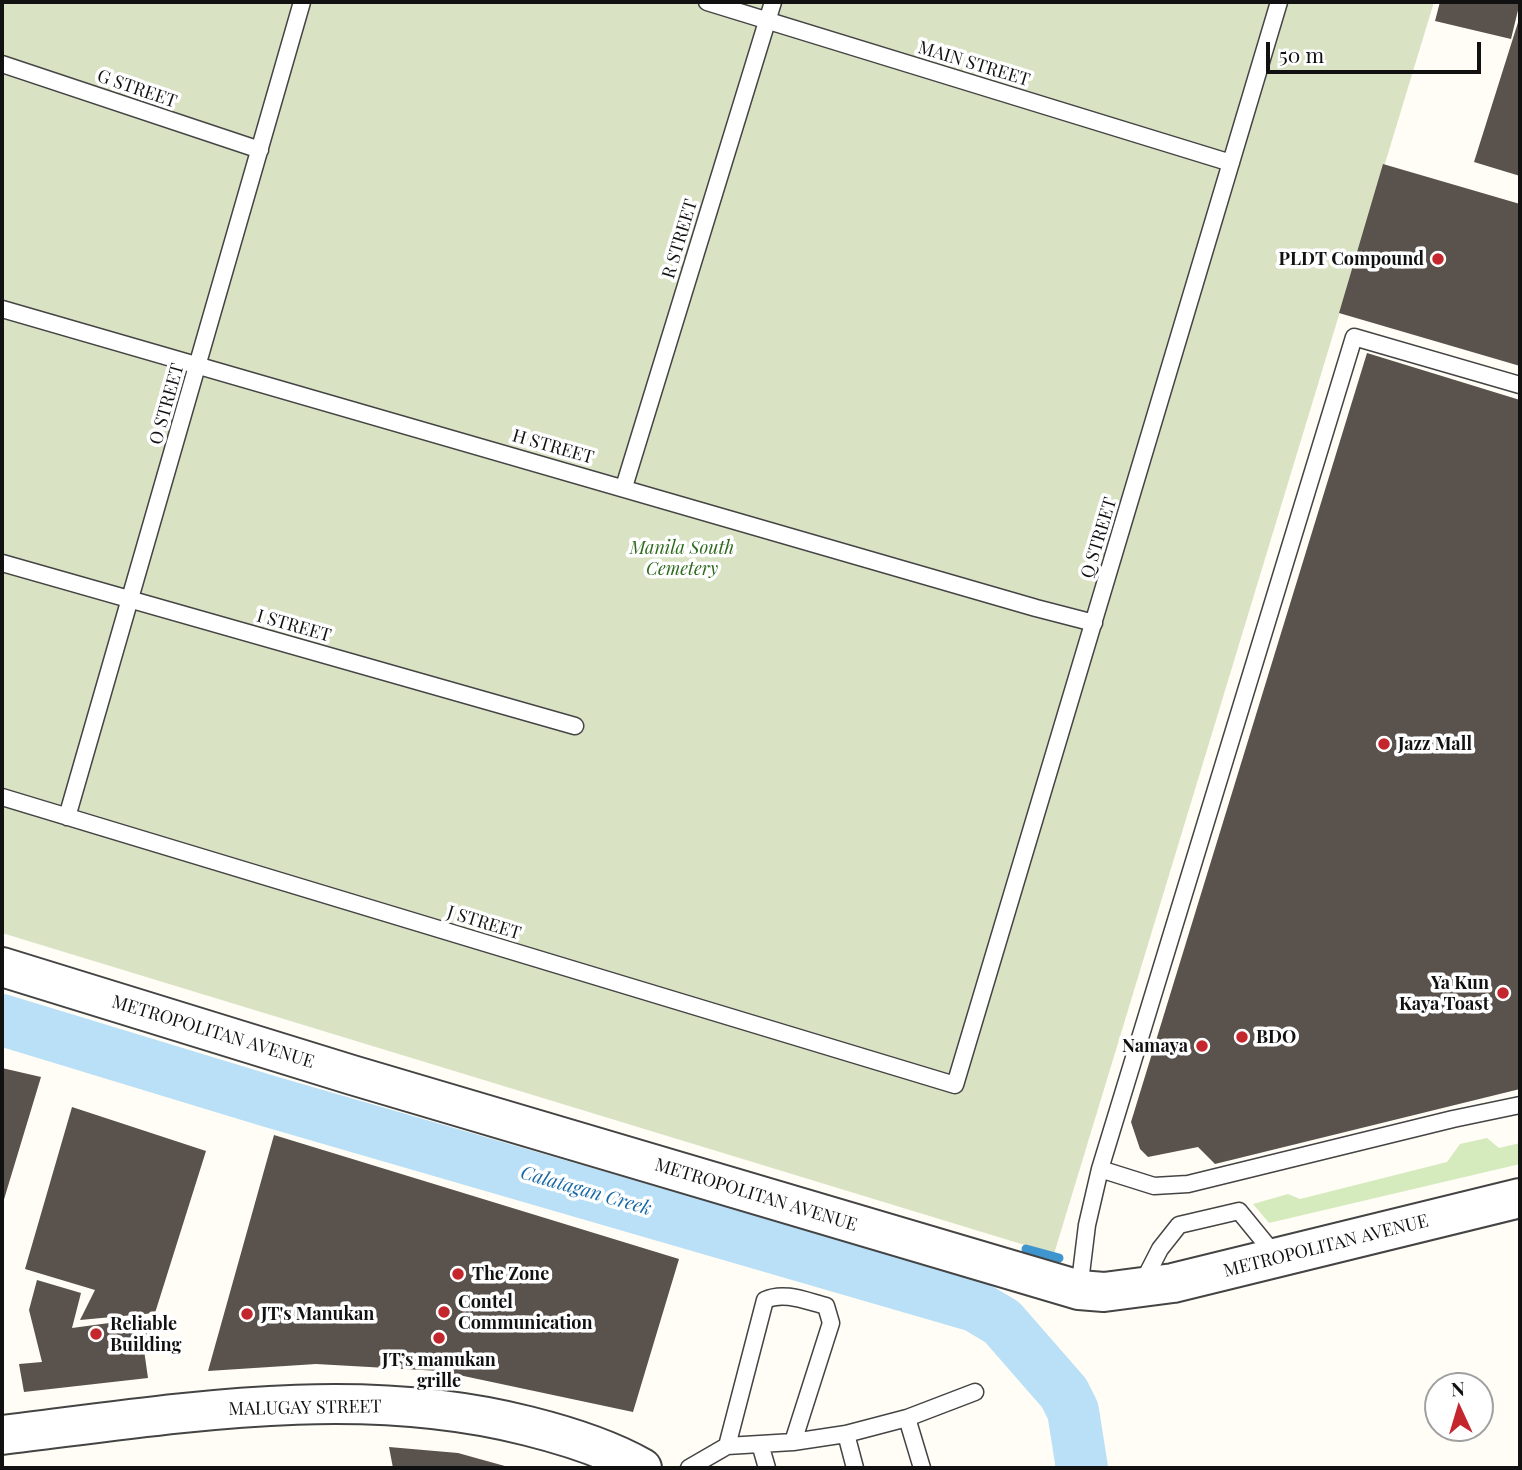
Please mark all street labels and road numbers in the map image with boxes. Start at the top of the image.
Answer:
street label: MAIN STREET [916,37,1032,91]
street label: G STREET [94,65,180,113]
street label: R STREET [658,197,702,281]
street label: O STREET [145,361,189,447]
street label: H STREET [510,425,596,469]
street label: Q STREET [1076,495,1122,581]
street label: I STREET [254,605,334,647]
street label: J STREET [444,902,524,944]
street label: METROPOLITAN AVENUE [109,991,317,1073]
street label: METROPOLITAN AVENUE [652,1154,860,1236]
street label: METROPOLITAN AVENUE [1221,1210,1431,1282]
street label: MALUGAY STREET [228,1396,382,1420]

